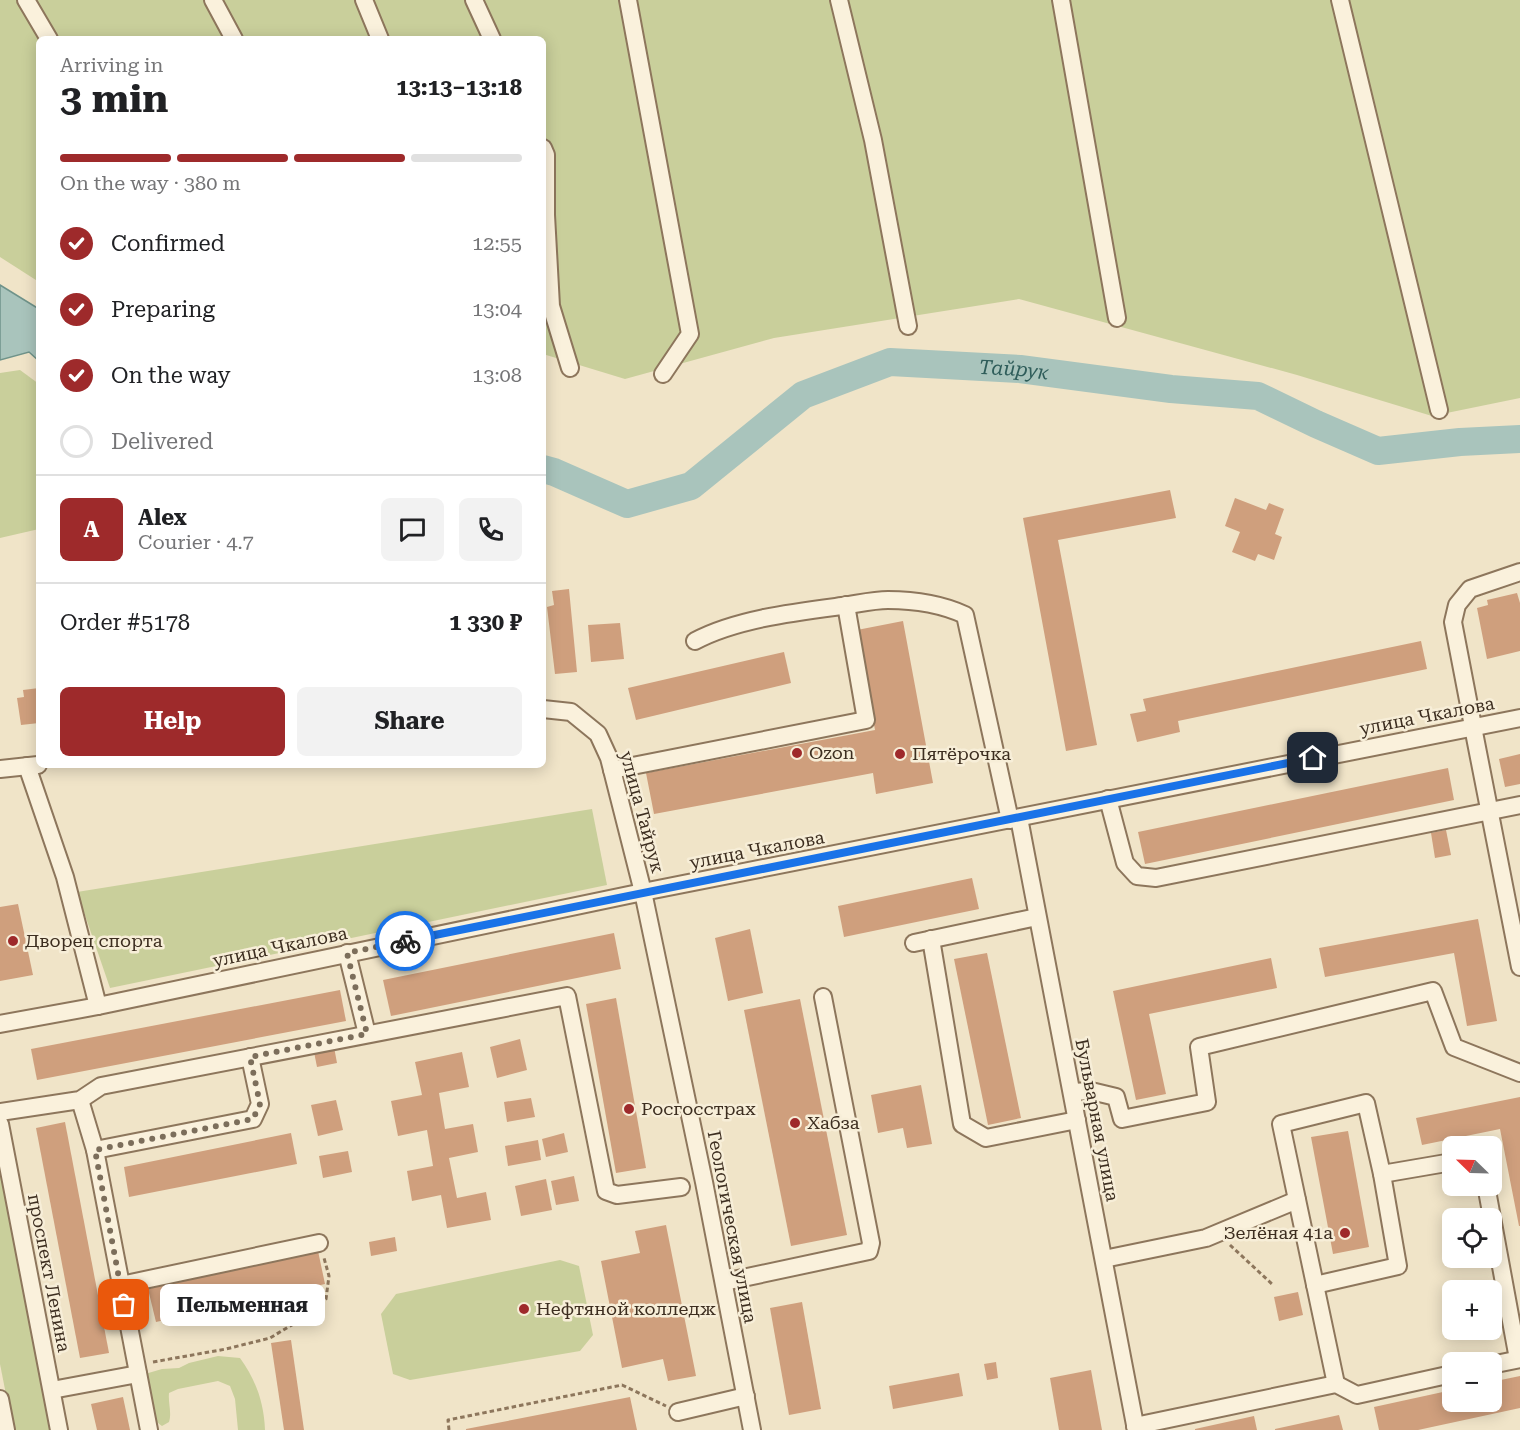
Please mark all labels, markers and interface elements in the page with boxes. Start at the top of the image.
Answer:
text: Arriving in [60,53,163,77]
text: 13:13–13:18 [396,75,522,100]
text: 3 min [60,76,168,122]
text: On the way · 380 m [60,171,241,195]
icon: check [60,227,93,260]
text: Confirmed [111,231,225,256]
text: 12:55 [472,231,522,255]
icon: check [60,293,93,326]
text: Preparing [111,297,215,322]
text: 13:04 [472,297,522,321]
water label: Тайрук [978,355,1051,385]
icon: check [60,359,93,392]
text: On the way [111,363,231,388]
text: 13:08 [472,363,522,387]
text: Delivered [111,429,213,454]
button: chat [381,498,444,561]
button: phone [459,498,522,561]
text: Alex [138,505,187,530]
text: A [84,517,99,542]
text: Courier · 4.7 [138,530,254,554]
text: Order #5178 [60,610,190,635]
text: 1 330 ₽ [449,610,522,635]
button: Help [60,687,285,756]
button: Share [297,687,522,756]
street label: улица Чкалова [1358,692,1496,739]
pin [1287,732,1338,783]
icon: home [1296,741,1329,774]
place label: Ozon [809,742,855,763]
place label: Пятёрочка [912,743,1011,764]
marker: Ozon [790,746,804,760]
marker: Пятёрочка [893,747,907,761]
street label: улица Тайрук [616,748,669,875]
street label: улица Чкалова [688,826,826,873]
courier [375,911,435,971]
street label: улица Чкалова [211,922,349,971]
icon: bike [389,925,422,958]
place label: Дворец спорта [25,930,163,951]
marker: Дворец спорта [6,934,20,948]
street label: Бульварная улица [1071,1037,1124,1203]
place label: Росгосстрах [641,1098,756,1119]
marker: Росгосстрах [622,1102,636,1116]
place label: Хабза [807,1112,860,1133]
marker: Хабза [788,1116,802,1130]
street label: Геологическая улица [704,1129,762,1325]
north arrow [1442,1136,1502,1196]
map controls [1442,1136,1502,1412]
street label: проспект Ленина [24,1192,75,1354]
button: locate [1442,1208,1502,1268]
place label: Зелёная 41а [1223,1222,1333,1243]
marker: Зелёная 41а [1338,1226,1352,1240]
pin [98,1279,149,1330]
button: + [1442,1280,1502,1340]
callout: Пельменная [160,1284,325,1326]
icon: bag [107,1288,140,1321]
text: Пельменная [177,1293,308,1317]
place label: Нефтяной колледж [536,1298,717,1319]
marker: Нефтяной колледж [517,1302,531,1316]
button: − [1442,1352,1502,1412]

